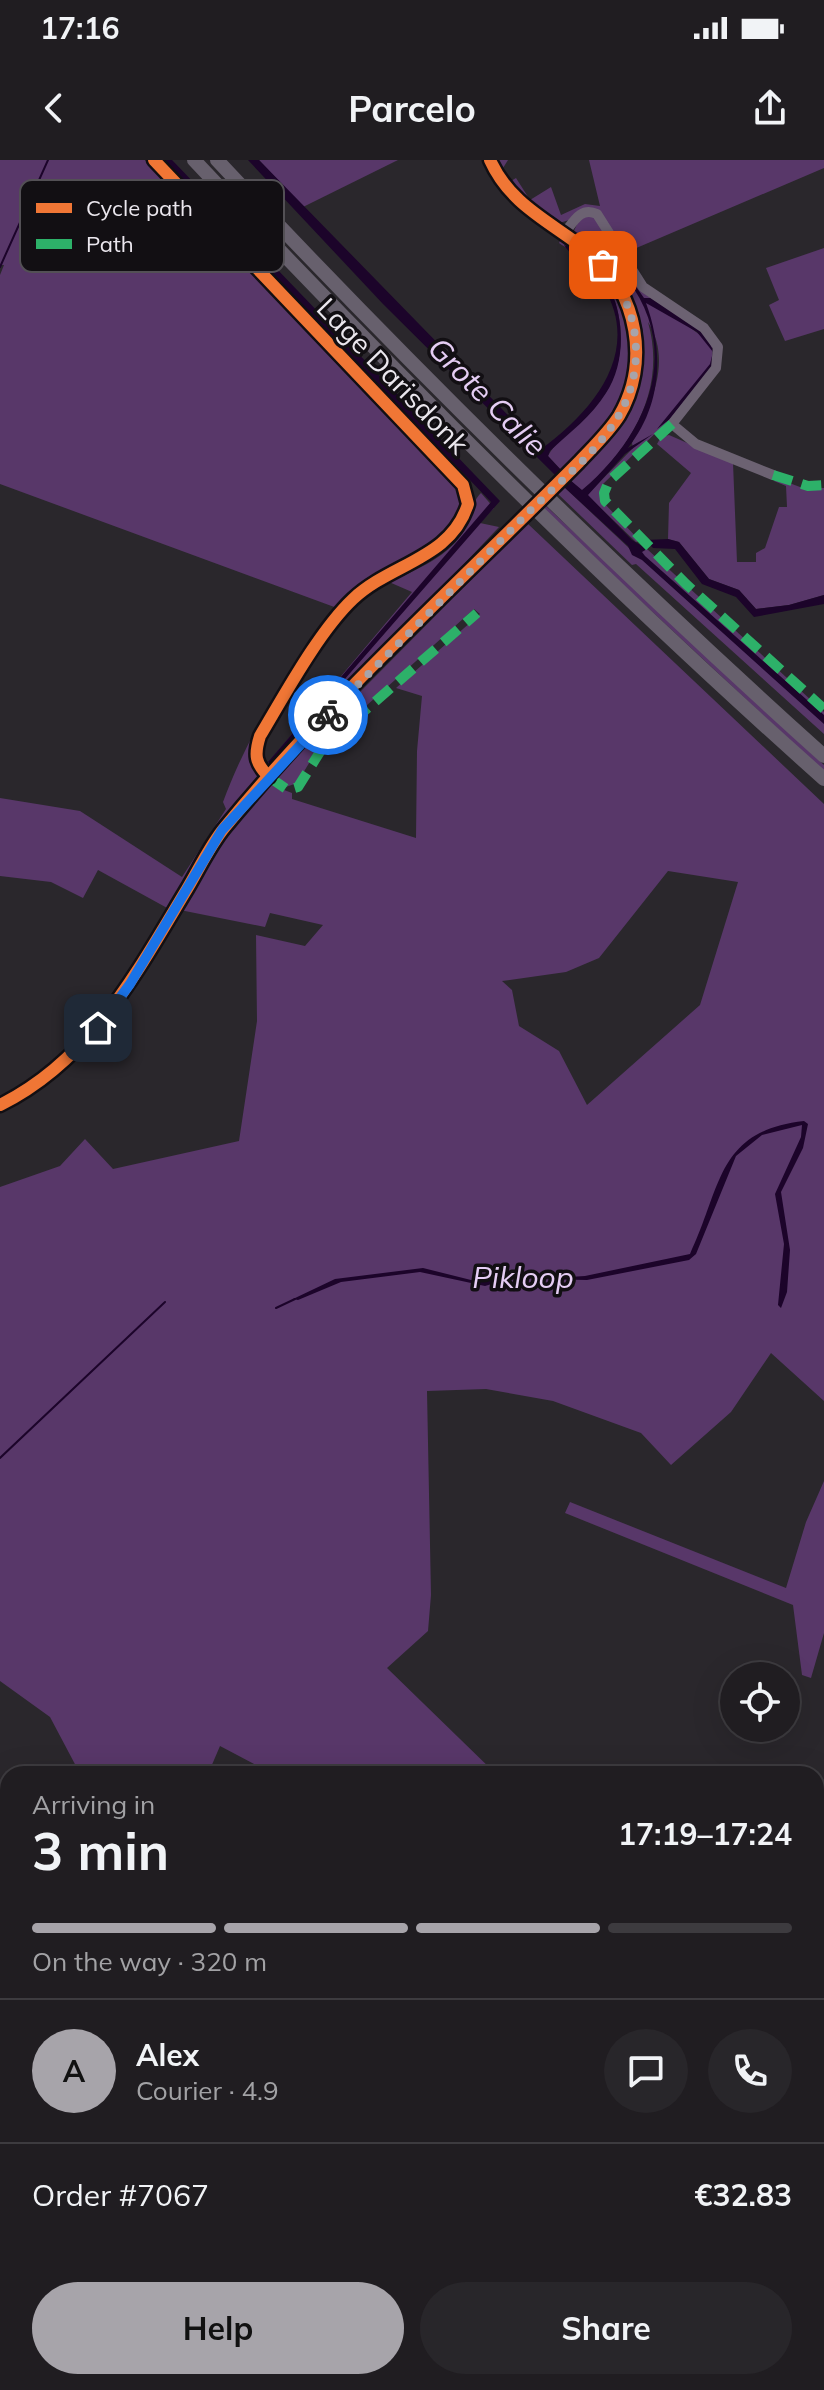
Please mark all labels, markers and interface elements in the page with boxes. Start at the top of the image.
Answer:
text: 17:16 [40,9,119,47]
icon: back [32,86,76,130]
text: Parcelo [348,86,476,131]
icon: share [748,86,792,130]
legend [20,180,284,272]
text: Cycle path [86,194,193,222]
text: Path [86,230,134,258]
pin [569,231,637,299]
icon: bag [581,243,625,287]
street label: Lage Darisdonk [310,290,477,461]
water label: Grote Calie [420,329,555,464]
courier [288,675,368,755]
icon: bike [306,693,350,737]
pin [64,994,132,1062]
icon: home [76,1006,120,1050]
water label: Pikloop [472,1258,574,1296]
map controls [720,1662,800,1742]
button: locate [720,1662,800,1742]
text: Arriving in [32,1788,155,1821]
text: 17:19–17:24 [618,1815,792,1853]
text: 3 min [32,1818,169,1883]
text: On the way · 320 m [32,1945,267,1978]
button: chat [604,2029,688,2113]
button: phone [708,2029,792,2113]
text: Alex [136,2036,199,2074]
text: A [63,2052,85,2090]
text: Courier · 4.9 [136,2074,279,2107]
text: Order #7067 [32,2176,209,2214]
text: €32.83 [695,2176,792,2214]
button: Help [32,2282,404,2374]
button: Share [420,2282,792,2374]

